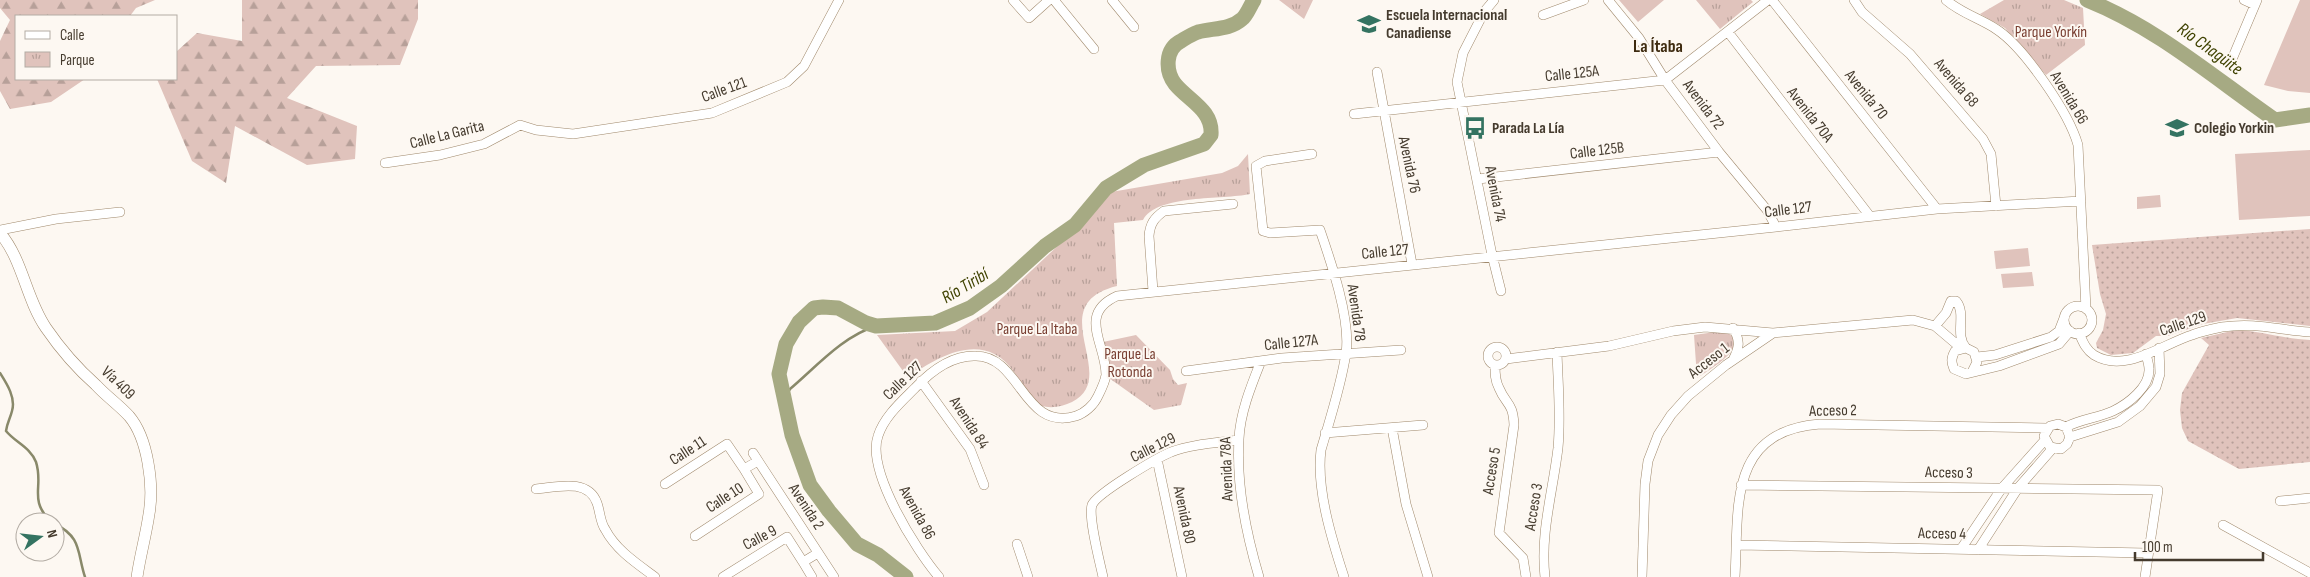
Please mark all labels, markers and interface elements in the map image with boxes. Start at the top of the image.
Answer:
place label: Escuela Internacional Canadiense [1386,6,1507,43]
school or university icon: Escuela Internacional Canadiense [1356,11,1382,37]
legend [15,15,178,80]
water label: Río Chagüite [2173,18,2247,80]
park label: Parque Yorkín [2015,23,2087,42]
text: Calle [60,26,84,45]
district label: La Ítaba [1633,36,1683,57]
text: Parque [60,51,95,70]
street label: Avenida 68 [1929,54,1982,111]
street label: Calle 125A [1544,62,1600,86]
street label: Avenida 70 [1840,66,1892,123]
street label: Avenida 66 [2045,67,2092,128]
street label: Calle 121 [699,73,750,107]
street label: Avenida 72 [1678,76,1728,134]
street label: Avenida 70A [1782,83,1837,146]
bus stop icon: Parada La Lía [1462,115,1488,141]
school or university icon: Colegio Yorkin [2164,115,2190,141]
street label: Calle La Garita [408,117,486,153]
place label: Parada La Lía [1492,119,1564,138]
place label: Colegio Yorkin [2194,119,2274,138]
street label: Avenida 76 [1393,134,1424,195]
street label: Calle 125B [1569,138,1625,164]
street label: Avenida 74 [1480,163,1510,224]
street label: Calle 127 [1763,198,1813,222]
street label: Calle 127 [1360,240,1410,264]
water label: Río Tiribí [938,263,994,308]
street label: Avenida 78 [1342,282,1369,343]
street label: Calle 129 [2157,307,2209,341]
park label: Parque La Itaba [997,320,1077,339]
street label: Calle 127A [1263,331,1319,355]
street label: Acceso 1 [1684,339,1734,383]
park label: Parque La Rotonda [1104,345,1156,382]
street label: Calle 127 [879,357,927,404]
street label: Vía 409 [97,362,139,404]
street label: Avenida 84 [945,393,993,453]
street label: Acceso 2 [1808,401,1857,421]
street label: Calle 129 [1127,429,1179,467]
street label: Calle 11 [666,432,710,470]
street label: Avenida 78A [1216,436,1238,503]
street label: Acceso 5 [1479,446,1505,497]
street label: Acceso 3 [1924,463,1973,483]
street label: Calle 10 [703,479,747,517]
street label: Avenida 2 [784,480,828,534]
street label: Avenida 86 [894,482,939,543]
street label: Acceso 3 [1521,482,1547,533]
street label: Avenida 80 [1168,483,1199,546]
north arrow [15,512,65,562]
street label: Calle 9 [740,521,780,555]
street label: Acceso 4 [1917,524,1966,544]
text: N [43,528,61,540]
scale bar [2135,530,2262,562]
text: 100 m [2142,538,2173,557]

